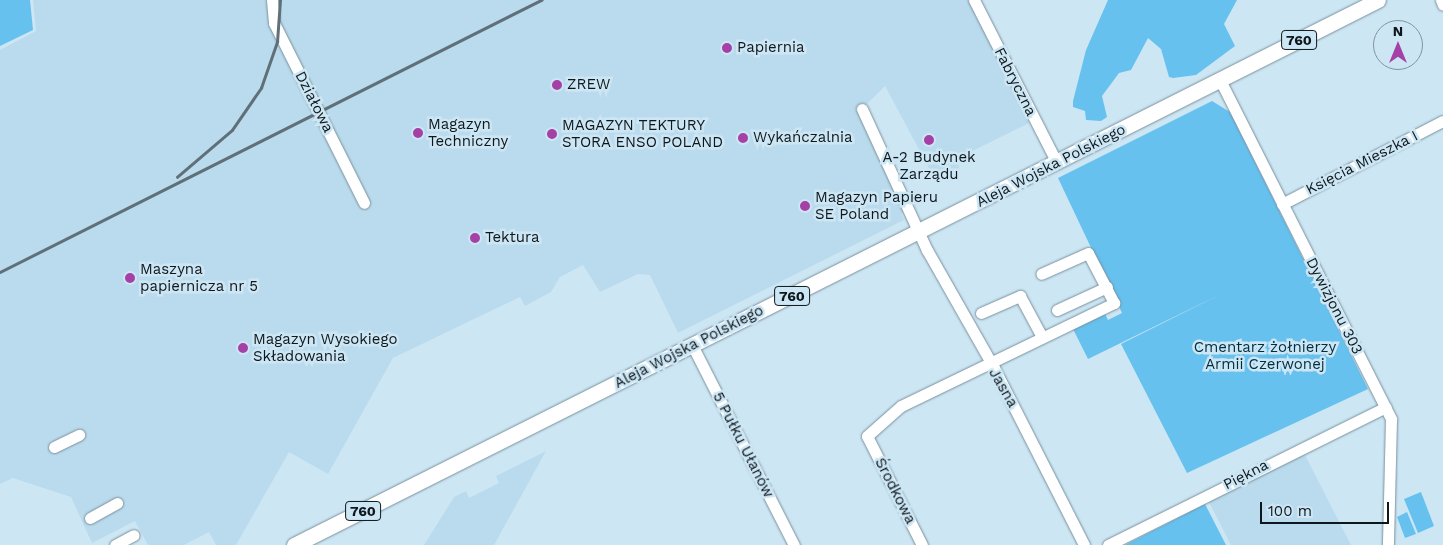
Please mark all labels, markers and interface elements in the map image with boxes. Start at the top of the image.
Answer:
north arrow [1373,20,1423,70]
text: N [1393,23,1403,39]
road number: 760 [1280,28,1318,52]
place label: Papiernia [737,39,805,57]
marker: Papiernia [721,42,733,54]
street label: Fabryczna [990,45,1040,119]
street label: Działowa [291,68,337,136]
place label: ZREW [567,76,610,94]
marker: ZREW [551,79,563,91]
place label: Magazyn Techniczny [428,115,508,150]
place label: MAGAZYN TEKTURY STORA ENSO POLAND [562,116,724,151]
street label: Aleja Wojska Polskiego [973,120,1129,212]
marker: Magazyn Techniczny [412,127,424,139]
street label: Księcia Mieszka I [1303,127,1421,199]
marker: MAGAZYN TEKTURY STORA ENSO POLAND [546,128,558,140]
place label: Wykańczalnia [753,129,853,147]
marker: Wykańczalnia [737,132,749,144]
marker: A-2 Budynek Zarządu [923,134,935,146]
place label: A-2 Budynek Zarządu [882,148,976,183]
place label: Magazyn Papieru SE Poland [815,188,938,223]
marker: Magazyn Papieru SE Poland [799,200,811,212]
place label: Tektura [485,229,540,247]
marker: Tektura [469,232,481,244]
street label: Dywizjonu 303 [1302,255,1366,357]
place label: Maszyna papiernicza nr 5 [140,260,259,295]
marker: Maszyna papiernicza nr 5 [124,272,136,284]
road number: 760 [773,284,811,308]
street label: Aleja Wojska Polskiego [611,301,767,393]
place label: Magazyn Wysokiego Składowania [253,330,398,365]
park label: Cmentarz żołnierzy Armii Czerwonej [1194,338,1336,373]
marker: Magazyn Wysokiego Składowania [237,342,249,354]
street label: Jasna [985,365,1021,411]
street label: 5 Pułku Ułanów [709,389,777,501]
street label: Środkowa [871,455,919,527]
street label: Piękna [1220,456,1272,494]
scale bar [1263,492,1392,524]
road number: 760 [344,500,382,522]
text: 100 m [1268,502,1312,520]

